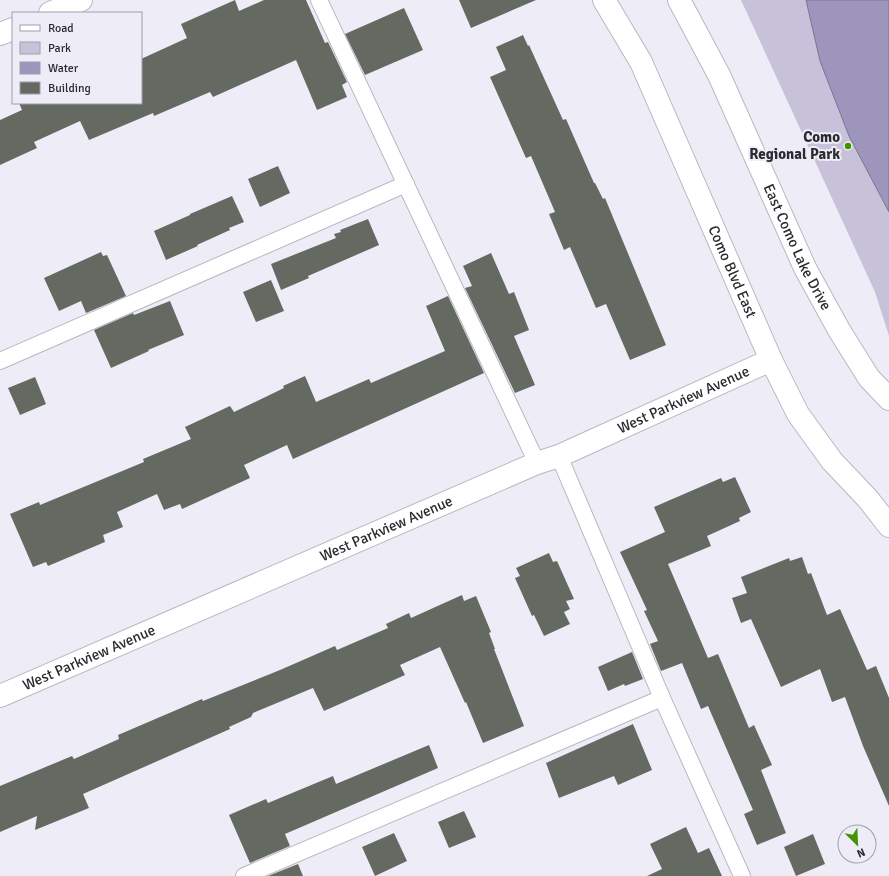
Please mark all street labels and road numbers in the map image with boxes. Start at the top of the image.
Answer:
street label: East Como Lake Drive [760,181,835,313]
street label: Como Blvd East [704,223,761,321]
street label: West Parkview Avenue [615,362,752,437]
street label: West Parkview Avenue [317,492,455,565]
street label: West Parkview Avenue [20,621,158,694]

